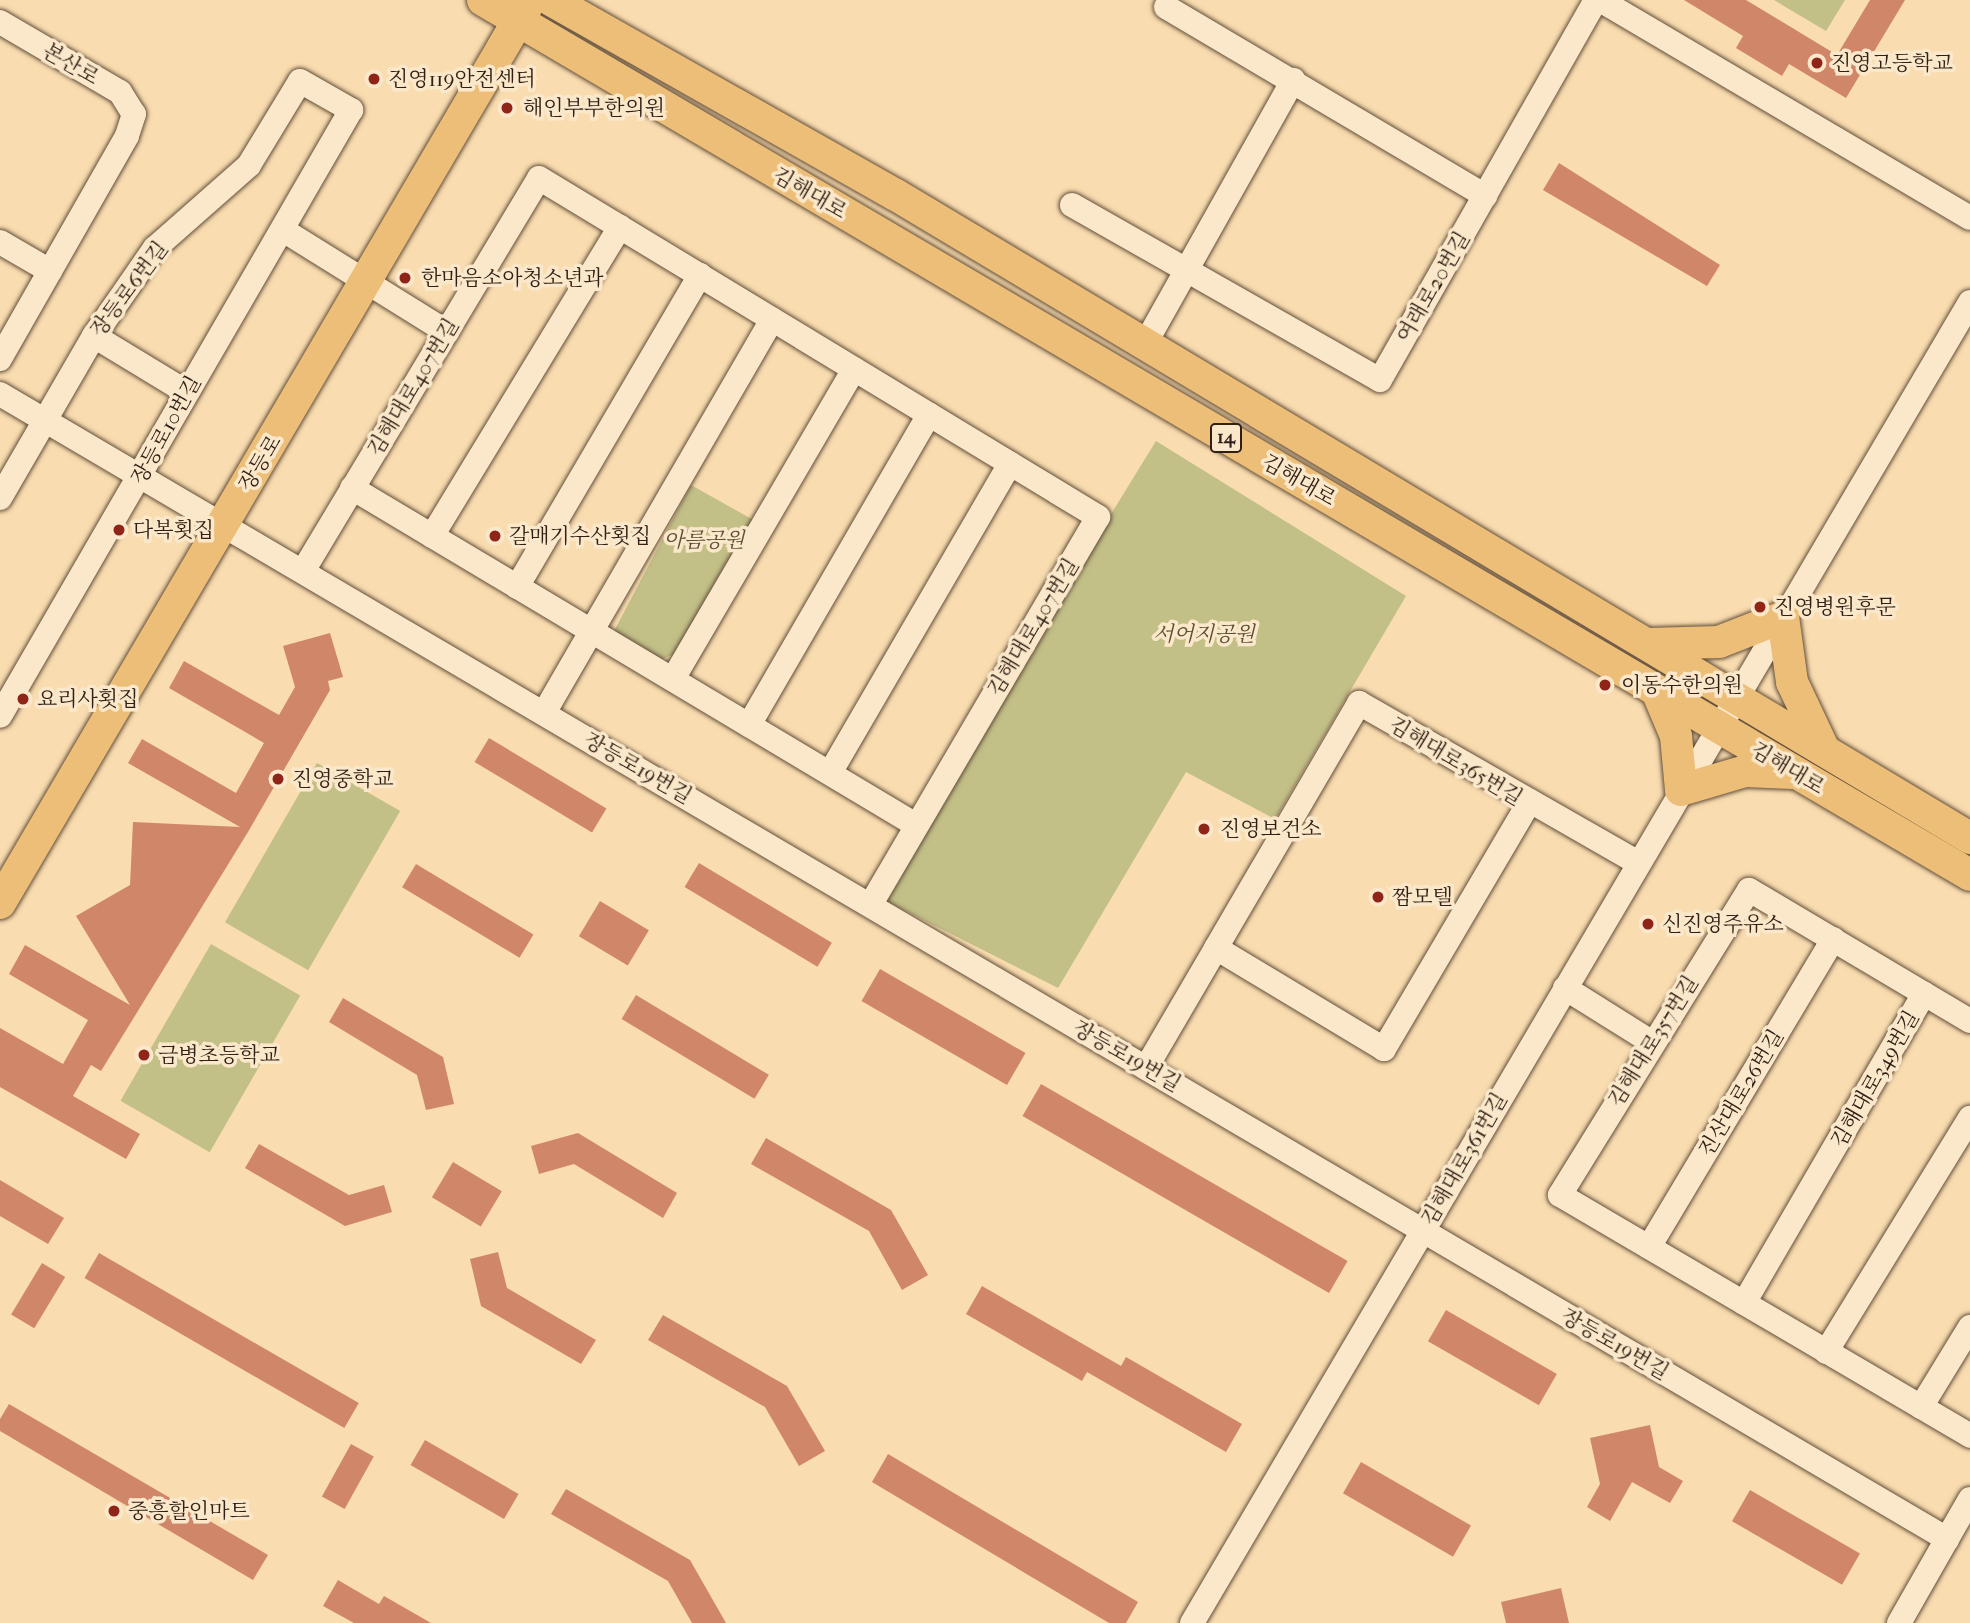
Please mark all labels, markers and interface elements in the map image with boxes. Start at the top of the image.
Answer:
street label: 본산로 [38,38,104,90]
place label: 진영고등학교 [1831,50,1953,76]
marker: 진영고등학교 [1809,55,1825,71]
place label: 진영119안전센터 [388,66,536,92]
marker: 진영119안전센터 [366,71,382,87]
place label: 해인부부한의원 [523,95,665,121]
marker: 해인부부한의원 [497,98,517,118]
street label: 김해대로 [769,162,851,224]
street label: 여래로20번길 [1391,227,1475,347]
street label: 장등로6번길 [85,236,173,342]
place label: 한마음소아청소년과 [421,265,604,291]
marker: 한마음소아청소년과 [395,268,415,288]
street label: 김해대로407번길 [362,314,464,460]
street label: 장등로10번길 [126,371,206,489]
road number: 14 [1208,422,1244,453]
street label: 장등로 [234,430,286,496]
street label: 김해대로 [1258,449,1340,511]
place label: 다복횟집 [133,517,214,543]
marker: 다복횟집 [111,522,127,538]
place label: 갈매기수산횟집 [509,523,651,549]
park label: 아름공원 [663,527,745,553]
marker: 갈매기수산횟집 [487,528,503,544]
street label: 김해대로407번길 [982,554,1084,700]
place label: 진영병원후문 [1774,594,1896,620]
marker: 진영병원후문 [1752,599,1768,615]
park label: 서어지공원 [1153,621,1255,647]
place label: 이동수한의원 [1621,672,1743,698]
marker: 이동수한의원 [1595,675,1615,695]
place label: 요리사횟집 [37,686,138,712]
marker: 요리사횟집 [15,691,31,707]
street label: 김해대로365번길 [1385,711,1527,811]
street label: 장등로19번길 [580,727,696,809]
street label: 김해대로 [1747,736,1829,800]
place label: 진영중학교 [292,766,393,792]
marker: 진영중학교 [270,771,286,787]
place label: 진영보건소 [1220,816,1321,842]
marker: 진영보건소 [1194,819,1214,839]
place label: 짬모텔 [1392,884,1453,910]
marker: 짬모텔 [1370,889,1386,905]
place label: 신진영주유소 [1662,911,1784,937]
marker: 신진영주유소 [1640,916,1656,932]
street label: 김해대로357번길 [1603,971,1703,1111]
street label: 김해대로349번길 [1826,1006,1924,1152]
street label: 장등로19번길 [1069,1015,1185,1097]
street label: 진산대로26번길 [1693,1025,1789,1161]
place label: 금병초등학교 [158,1042,280,1068]
marker: 금병초등학교 [136,1047,152,1063]
street label: 김해대로361번길 [1416,1088,1512,1230]
street label: 장등로19번길 [1557,1303,1673,1385]
place label: 중흥할인마트 [128,1498,250,1524]
marker: 중흥할인마트 [106,1503,122,1519]

